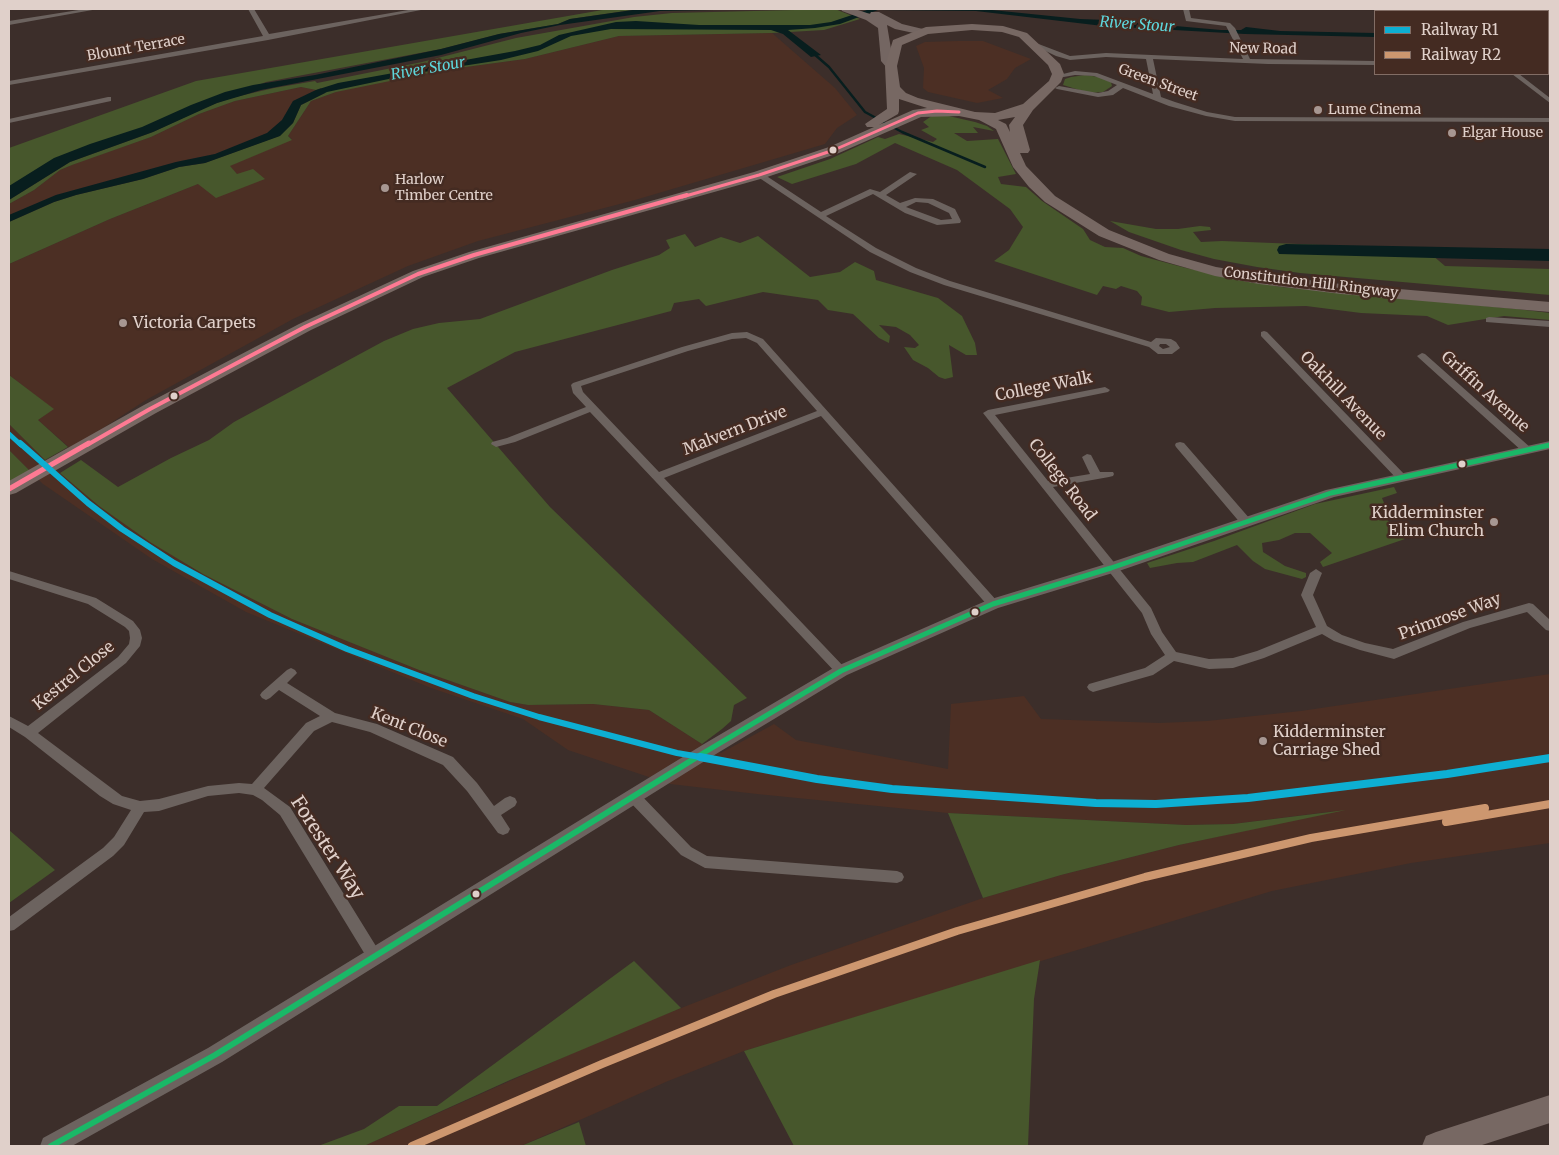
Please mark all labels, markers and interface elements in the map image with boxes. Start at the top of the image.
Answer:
legend [1374,10,1549,75]
water label: River Stour [1099,13,1175,37]
text: Railway R1 [1421,20,1499,39]
street label: Blount Terrace [86,31,186,65]
street label: New Road [1229,40,1297,58]
text: Railway R2 [1421,45,1501,64]
water label: River Stour [390,54,466,84]
street label: Green Street [1116,61,1200,105]
place label: Lume Cinema [1328,102,1421,118]
marker: Lume Cinema [1312,104,1324,116]
place label: Elgar House [1462,125,1543,141]
marker: Elgar House [1446,127,1458,139]
unlabelled marker [828,145,838,155]
place label: Harlow Timber Centre [395,172,493,204]
marker: Harlow Timber Centre [379,182,391,194]
street label: Constitution Hill Ringway [1223,264,1399,302]
place label: Victoria Carpets [133,313,256,333]
marker: Victoria Carpets [117,317,129,329]
street label: Griffin Avenue [1437,347,1533,437]
street label: Oakhill Avenue [1296,348,1390,444]
street label: College Walk [994,368,1094,406]
unlabelled marker [169,391,179,401]
street label: Malvern Drive [680,402,790,460]
street label: College Road [1024,435,1100,525]
unlabelled marker [1457,459,1467,469]
place label: Kidderminster Elim Church [1371,503,1484,541]
marker: Kidderminster Elim Church [1488,516,1500,528]
street label: Primrose Way [1396,590,1504,644]
unlabelled marker [970,607,980,617]
street label: Kestrel Close [30,637,118,715]
street label: Kent Close [368,704,450,752]
place label: Kidderminster Carriage Shed [1273,722,1386,760]
marker: Kidderminster Carriage Shed [1257,735,1269,747]
street label: Forester Way [285,792,369,904]
unlabelled marker [471,889,481,899]

